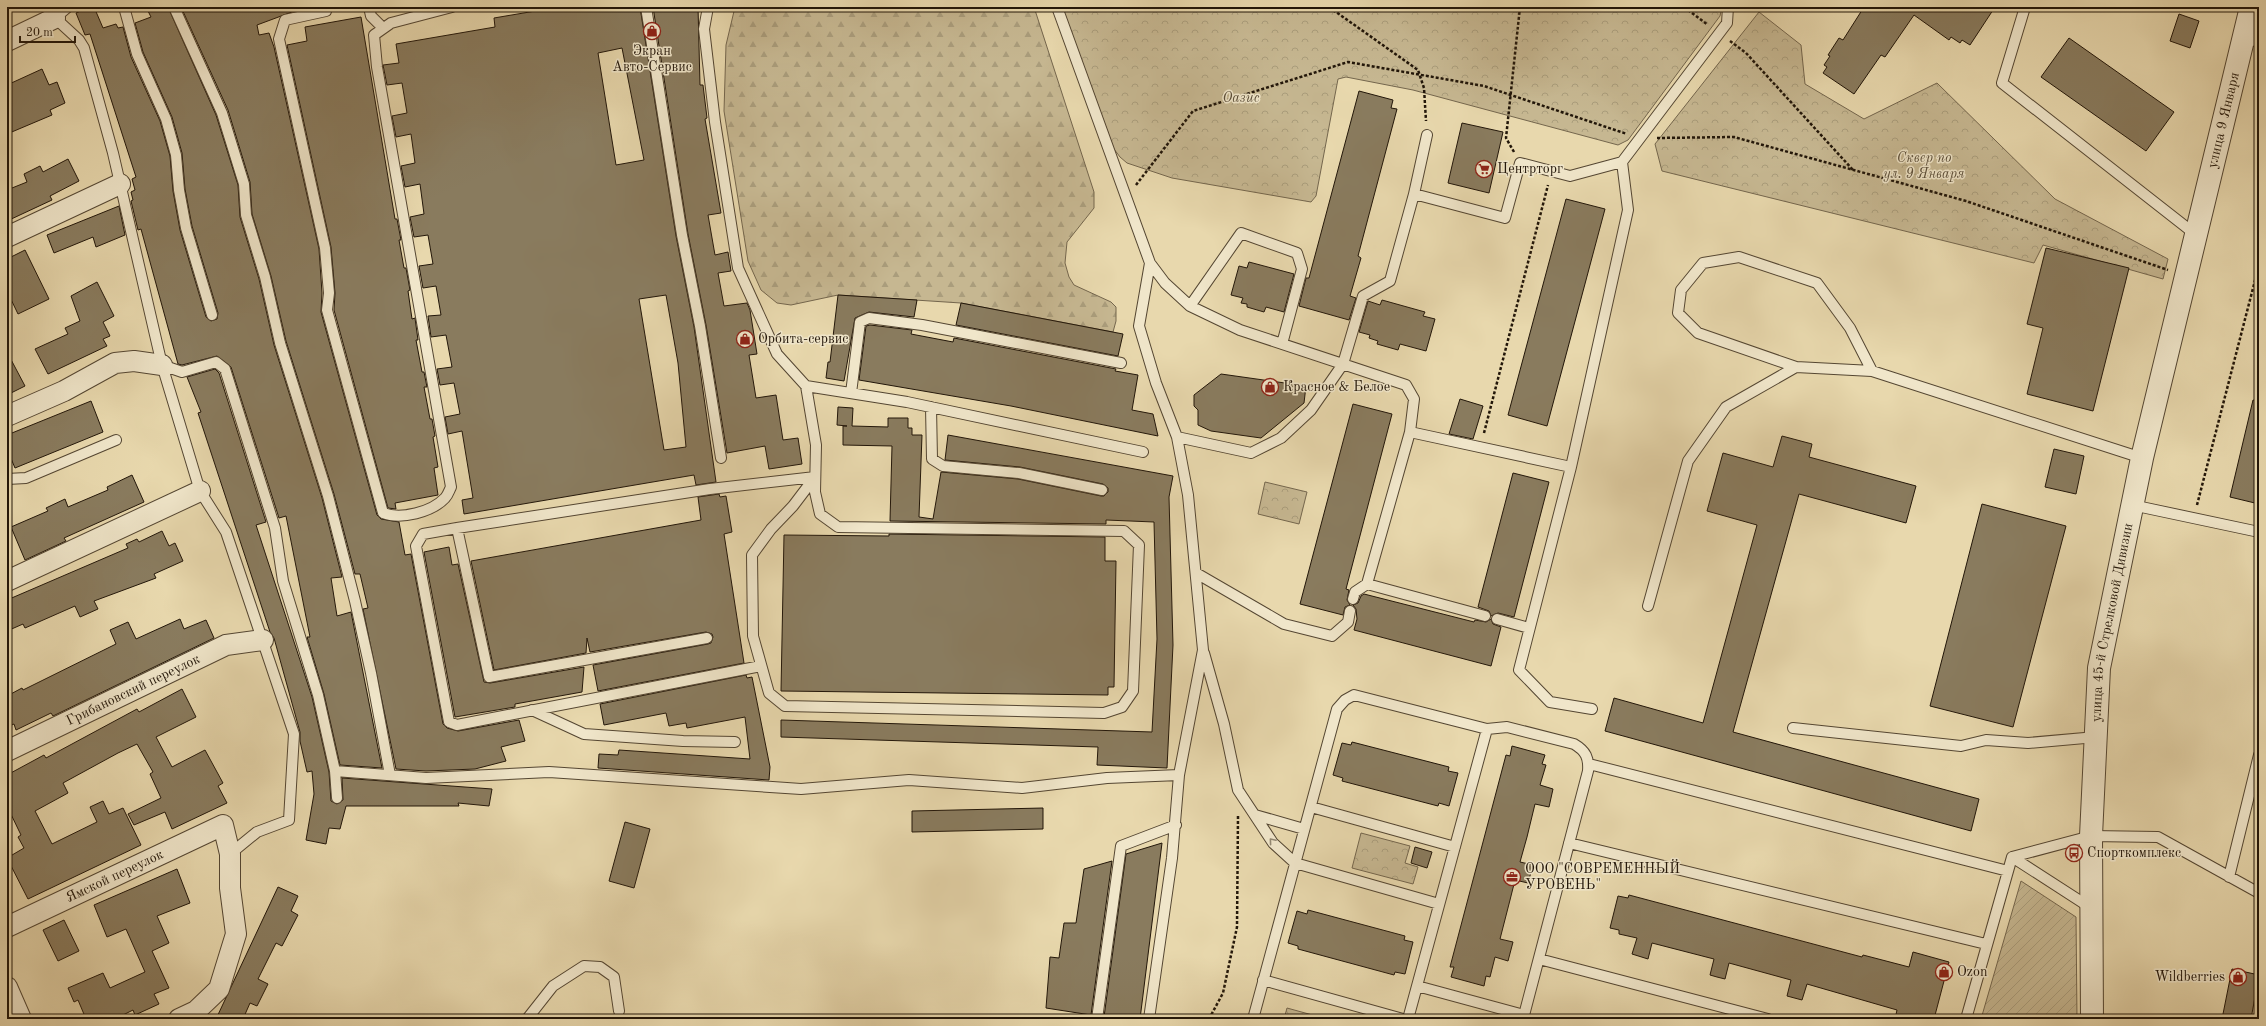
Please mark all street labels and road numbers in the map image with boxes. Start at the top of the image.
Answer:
street label: улица 9 Января [2205,71,2242,170]
street label: улица 45-й Стрелковой Дивизии [2089,522,2136,722]
street label: Грибановский переулок [64,652,202,728]
street label: Ямской переулок [64,847,165,905]

